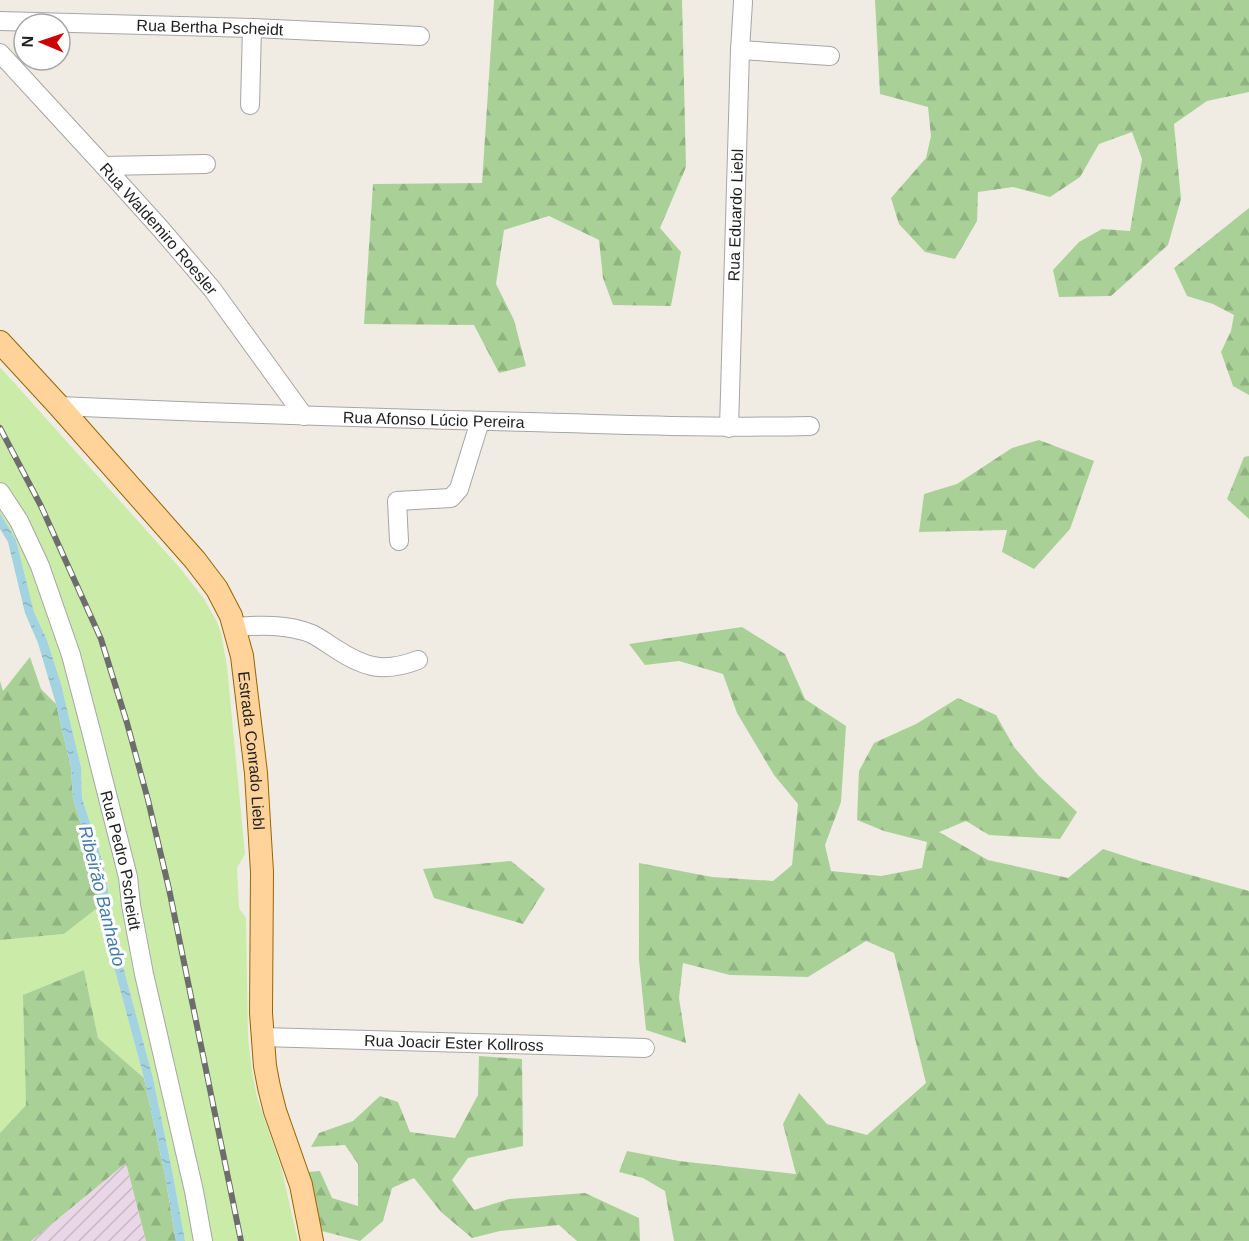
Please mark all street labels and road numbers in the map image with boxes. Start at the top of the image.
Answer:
street label: Rua Bertha Pscheidt [136,17,284,39]
street label: Rua Eduardo Liebl [725,149,746,282]
street label: Rua Waldemiro Roesler [96,160,221,298]
street label: Rua Afonso Lúcio Pereira [343,409,525,431]
street label: Estrada Conrado Liebl [235,670,267,830]
street label: Rua Pedro Pscheidt [97,789,144,932]
street label: Rua Joacir Ester Kollross [364,1032,544,1054]

